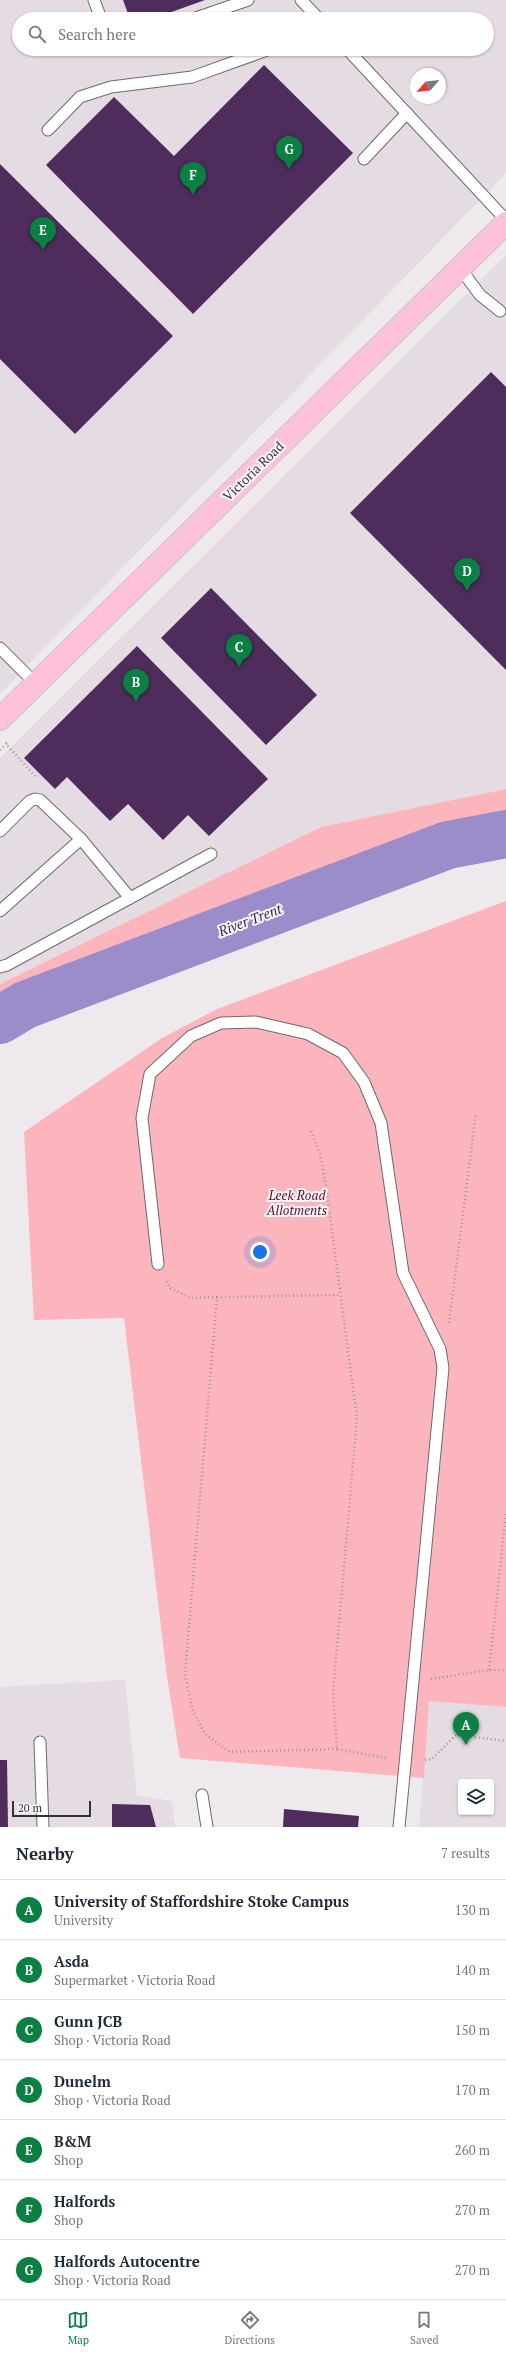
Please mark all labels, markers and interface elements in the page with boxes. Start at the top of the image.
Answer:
search box [12,12,494,56]
icon: search [26,23,48,45]
text: Search here [58,24,136,44]
north arrow [410,68,446,104]
pin: G [276,136,302,169]
pin: F [180,162,206,195]
pin: E [30,217,56,250]
street label: Victoria Road [219,437,287,505]
pin: D [454,558,480,591]
pin: C [226,634,252,667]
pin: B [123,669,149,702]
water label: River Trent [214,899,284,941]
park label: Leek Road Allotments [266,1186,328,1219]
your location [250,1242,270,1262]
pin: A [453,1712,479,1745]
map controls [458,1779,494,1815]
button: layers [458,1779,494,1815]
scale bar [12,1799,91,1818]
text: 20 m [18,1801,42,1815]
text: Nearby [16,1842,74,1865]
text: 7 results [441,1844,490,1862]
text: University of Staffordshire Stoke Campus [54,1891,349,1911]
text: A [24,1901,34,1919]
text: 130 m [455,1901,490,1919]
text: University [54,1911,113,1929]
text: Asda [54,1951,89,1971]
text: B [25,1961,33,1979]
text: 140 m [455,1961,490,1979]
text: Supermarket · Victoria Road [54,1971,216,1989]
text: Gunn JCB [54,2011,122,2031]
text: C [25,2021,33,2039]
text: 150 m [455,2021,490,2039]
text: Shop · Victoria Road [54,2031,171,2049]
text: Dunelm [54,2071,111,2091]
text: D [24,2081,34,2099]
text: 170 m [455,2081,490,2099]
text: Shop · Victoria Road [54,2091,171,2109]
text: B&M [54,2131,91,2151]
text: E [25,2141,33,2159]
text: 260 m [455,2141,490,2159]
text: Shop [54,2151,83,2169]
text: Halfords [54,2191,115,2211]
text: F [25,2201,33,2219]
text: 270 m [455,2201,490,2219]
text: Shop [54,2211,83,2229]
text: Halfords Autocentre [54,2251,200,2271]
text: G [24,2261,34,2279]
text: 270 m [455,2261,490,2279]
text: Shop · Victoria Road [54,2271,171,2289]
tab: Map [67,2309,89,2347]
tab: Directions [224,2309,275,2347]
tab: Saved [410,2309,439,2347]

